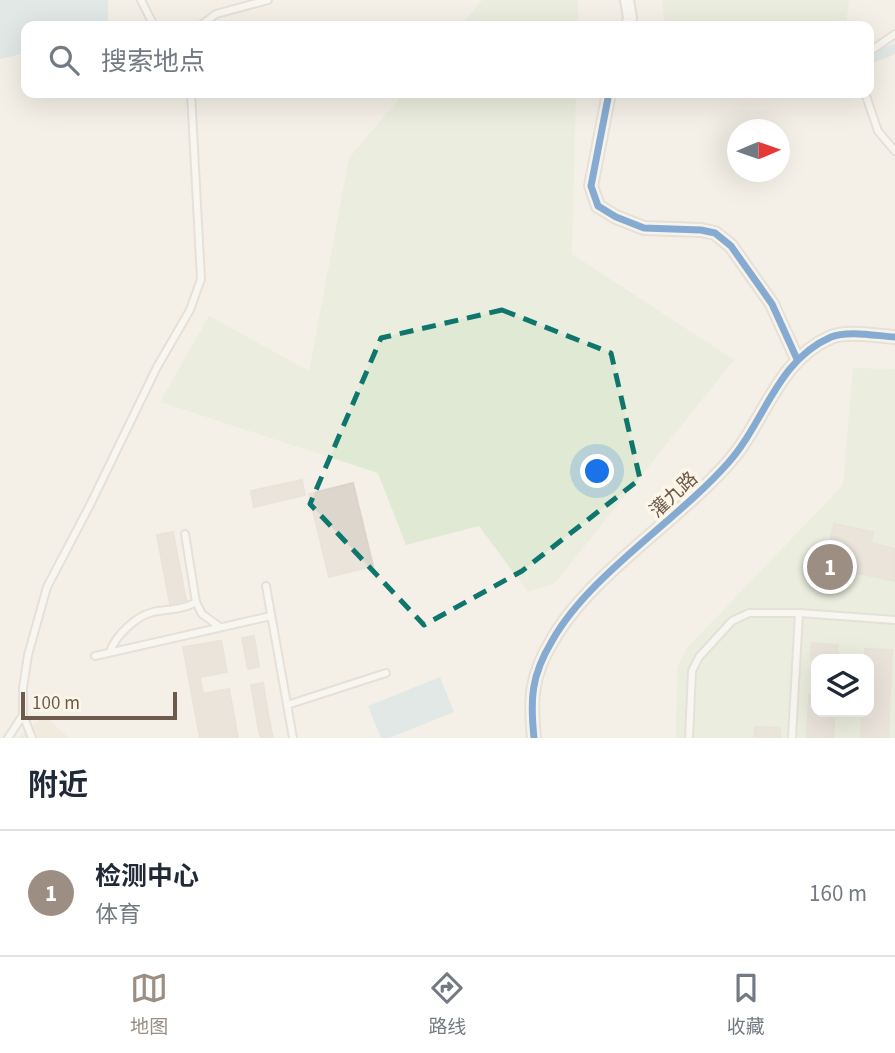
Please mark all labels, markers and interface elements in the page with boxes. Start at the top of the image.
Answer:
search box [21,21,874,98]
icon: search [45,41,83,79]
text: 搜索地点 [101,43,205,80]
north arrow [727,119,790,182]
your location [580,454,614,488]
street label: 灌九路 [644,466,704,524]
pin: 1 [807,541,853,593]
map controls [811,654,874,717]
button: layers [811,654,874,717]
scale bar [21,689,177,721]
text: 100 m [32,690,80,717]
text: 附近 [28,764,88,807]
text: 检测中心 [95,858,199,895]
text: 1 [45,877,57,910]
text: 160 m [809,877,867,910]
text: 体育 [95,898,141,931]
tab: 地图 [130,969,168,1041]
tab: 路线 [428,969,467,1041]
tab: 收藏 [727,969,765,1041]

